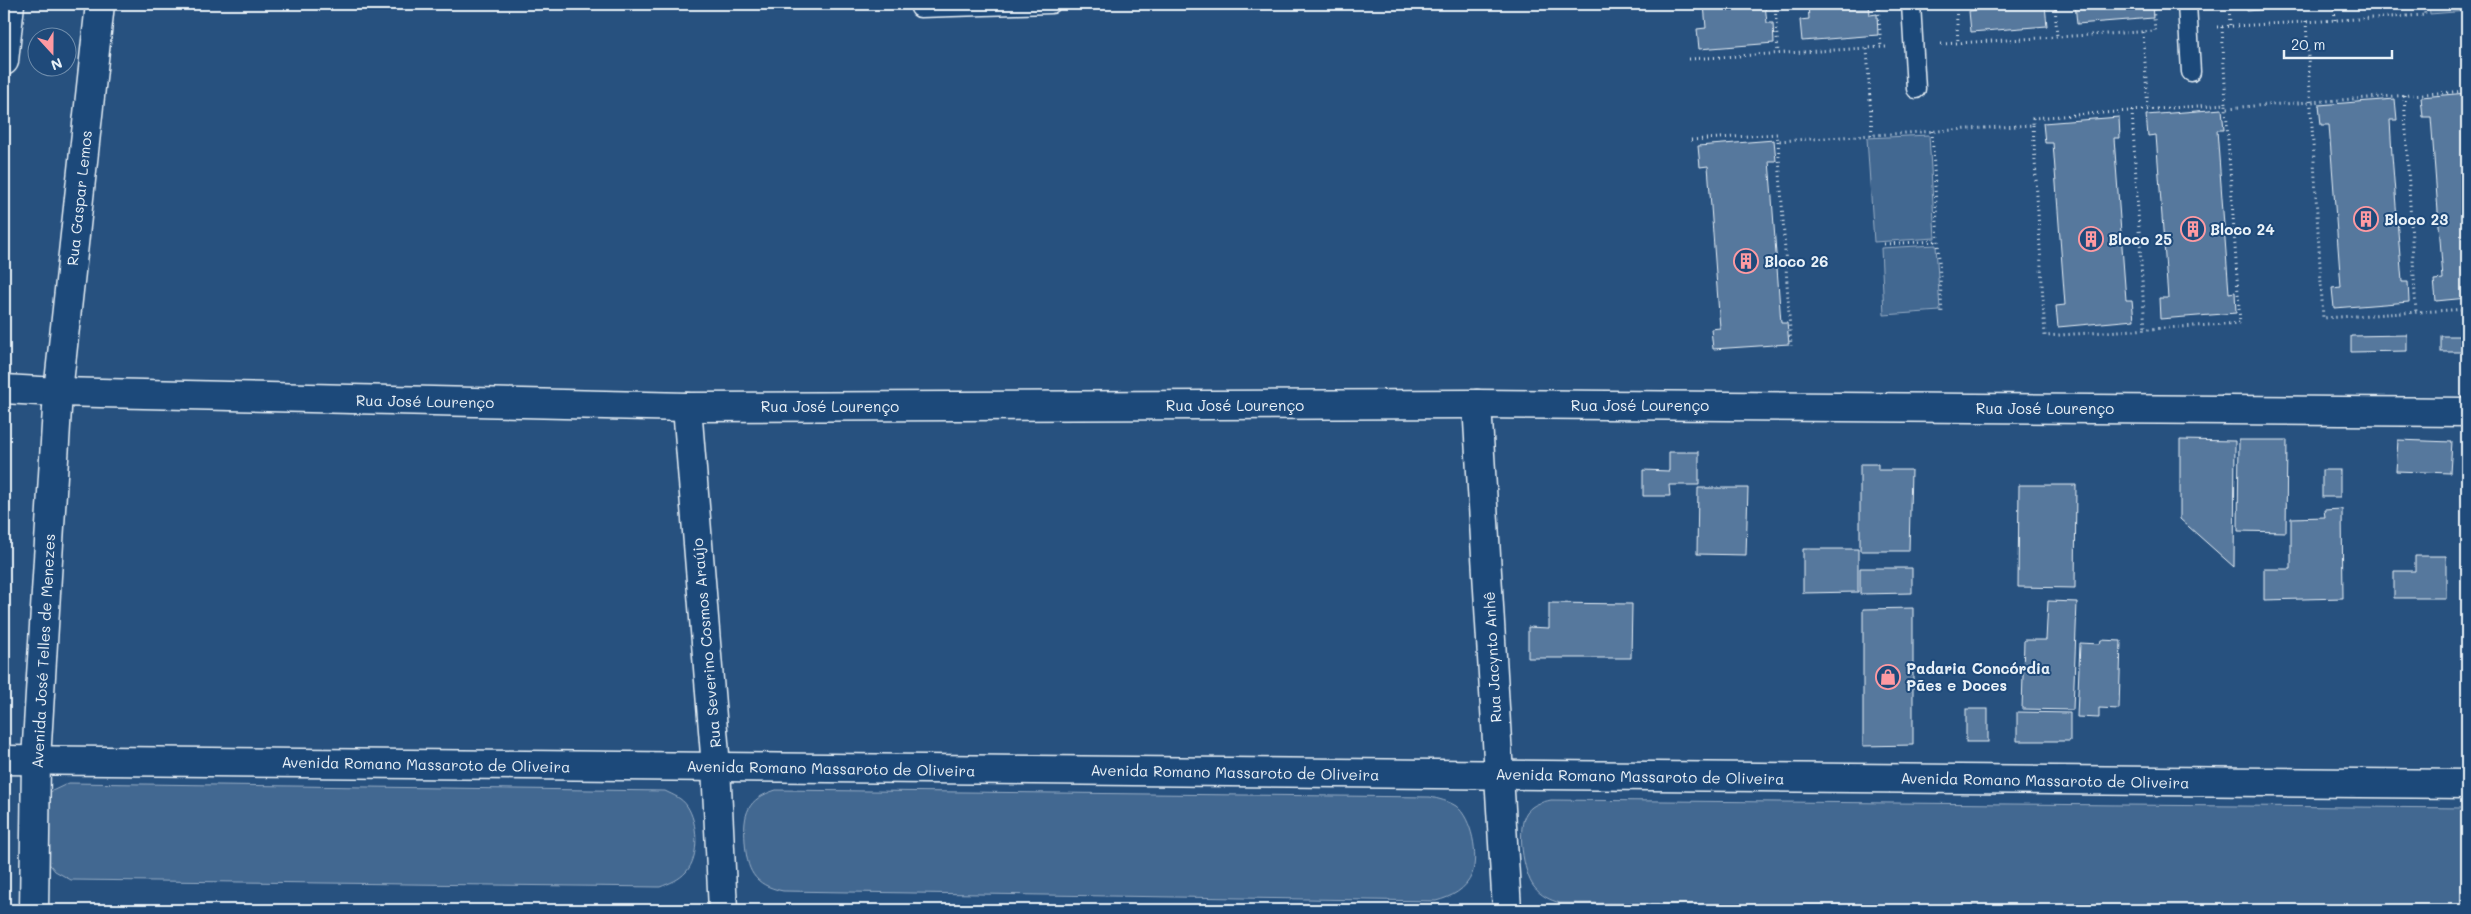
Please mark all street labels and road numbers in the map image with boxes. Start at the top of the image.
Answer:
street label: Rua Gaspar Lemos [62,129,96,267]
street label: Rua José Lourenço [356,390,494,412]
street label: Rua José Lourenço [1166,395,1304,415]
street label: Rua José Lourenço [1571,395,1709,415]
street label: Rua José Lourenço [761,396,899,416]
street label: Rua José Lourenço [1976,398,2114,418]
street label: Avenida José Telles de Menezes [27,533,59,769]
street label: Rua Severino Cosmos Araújo [687,537,725,749]
street label: Rua Jacynto Anhê [1479,591,1505,723]
street label: Avenida Romano Massaroto de Oliveira [281,751,571,777]
street label: Avenida Romano Massaroto de Oliveira [686,755,976,781]
street label: Avenida Romano Massaroto de Oliveira [1090,759,1380,785]
street label: Avenida Romano Massaroto de Oliveira [1495,763,1785,789]
street label: Avenida Romano Massaroto de Oliveira [1900,767,2190,793]

